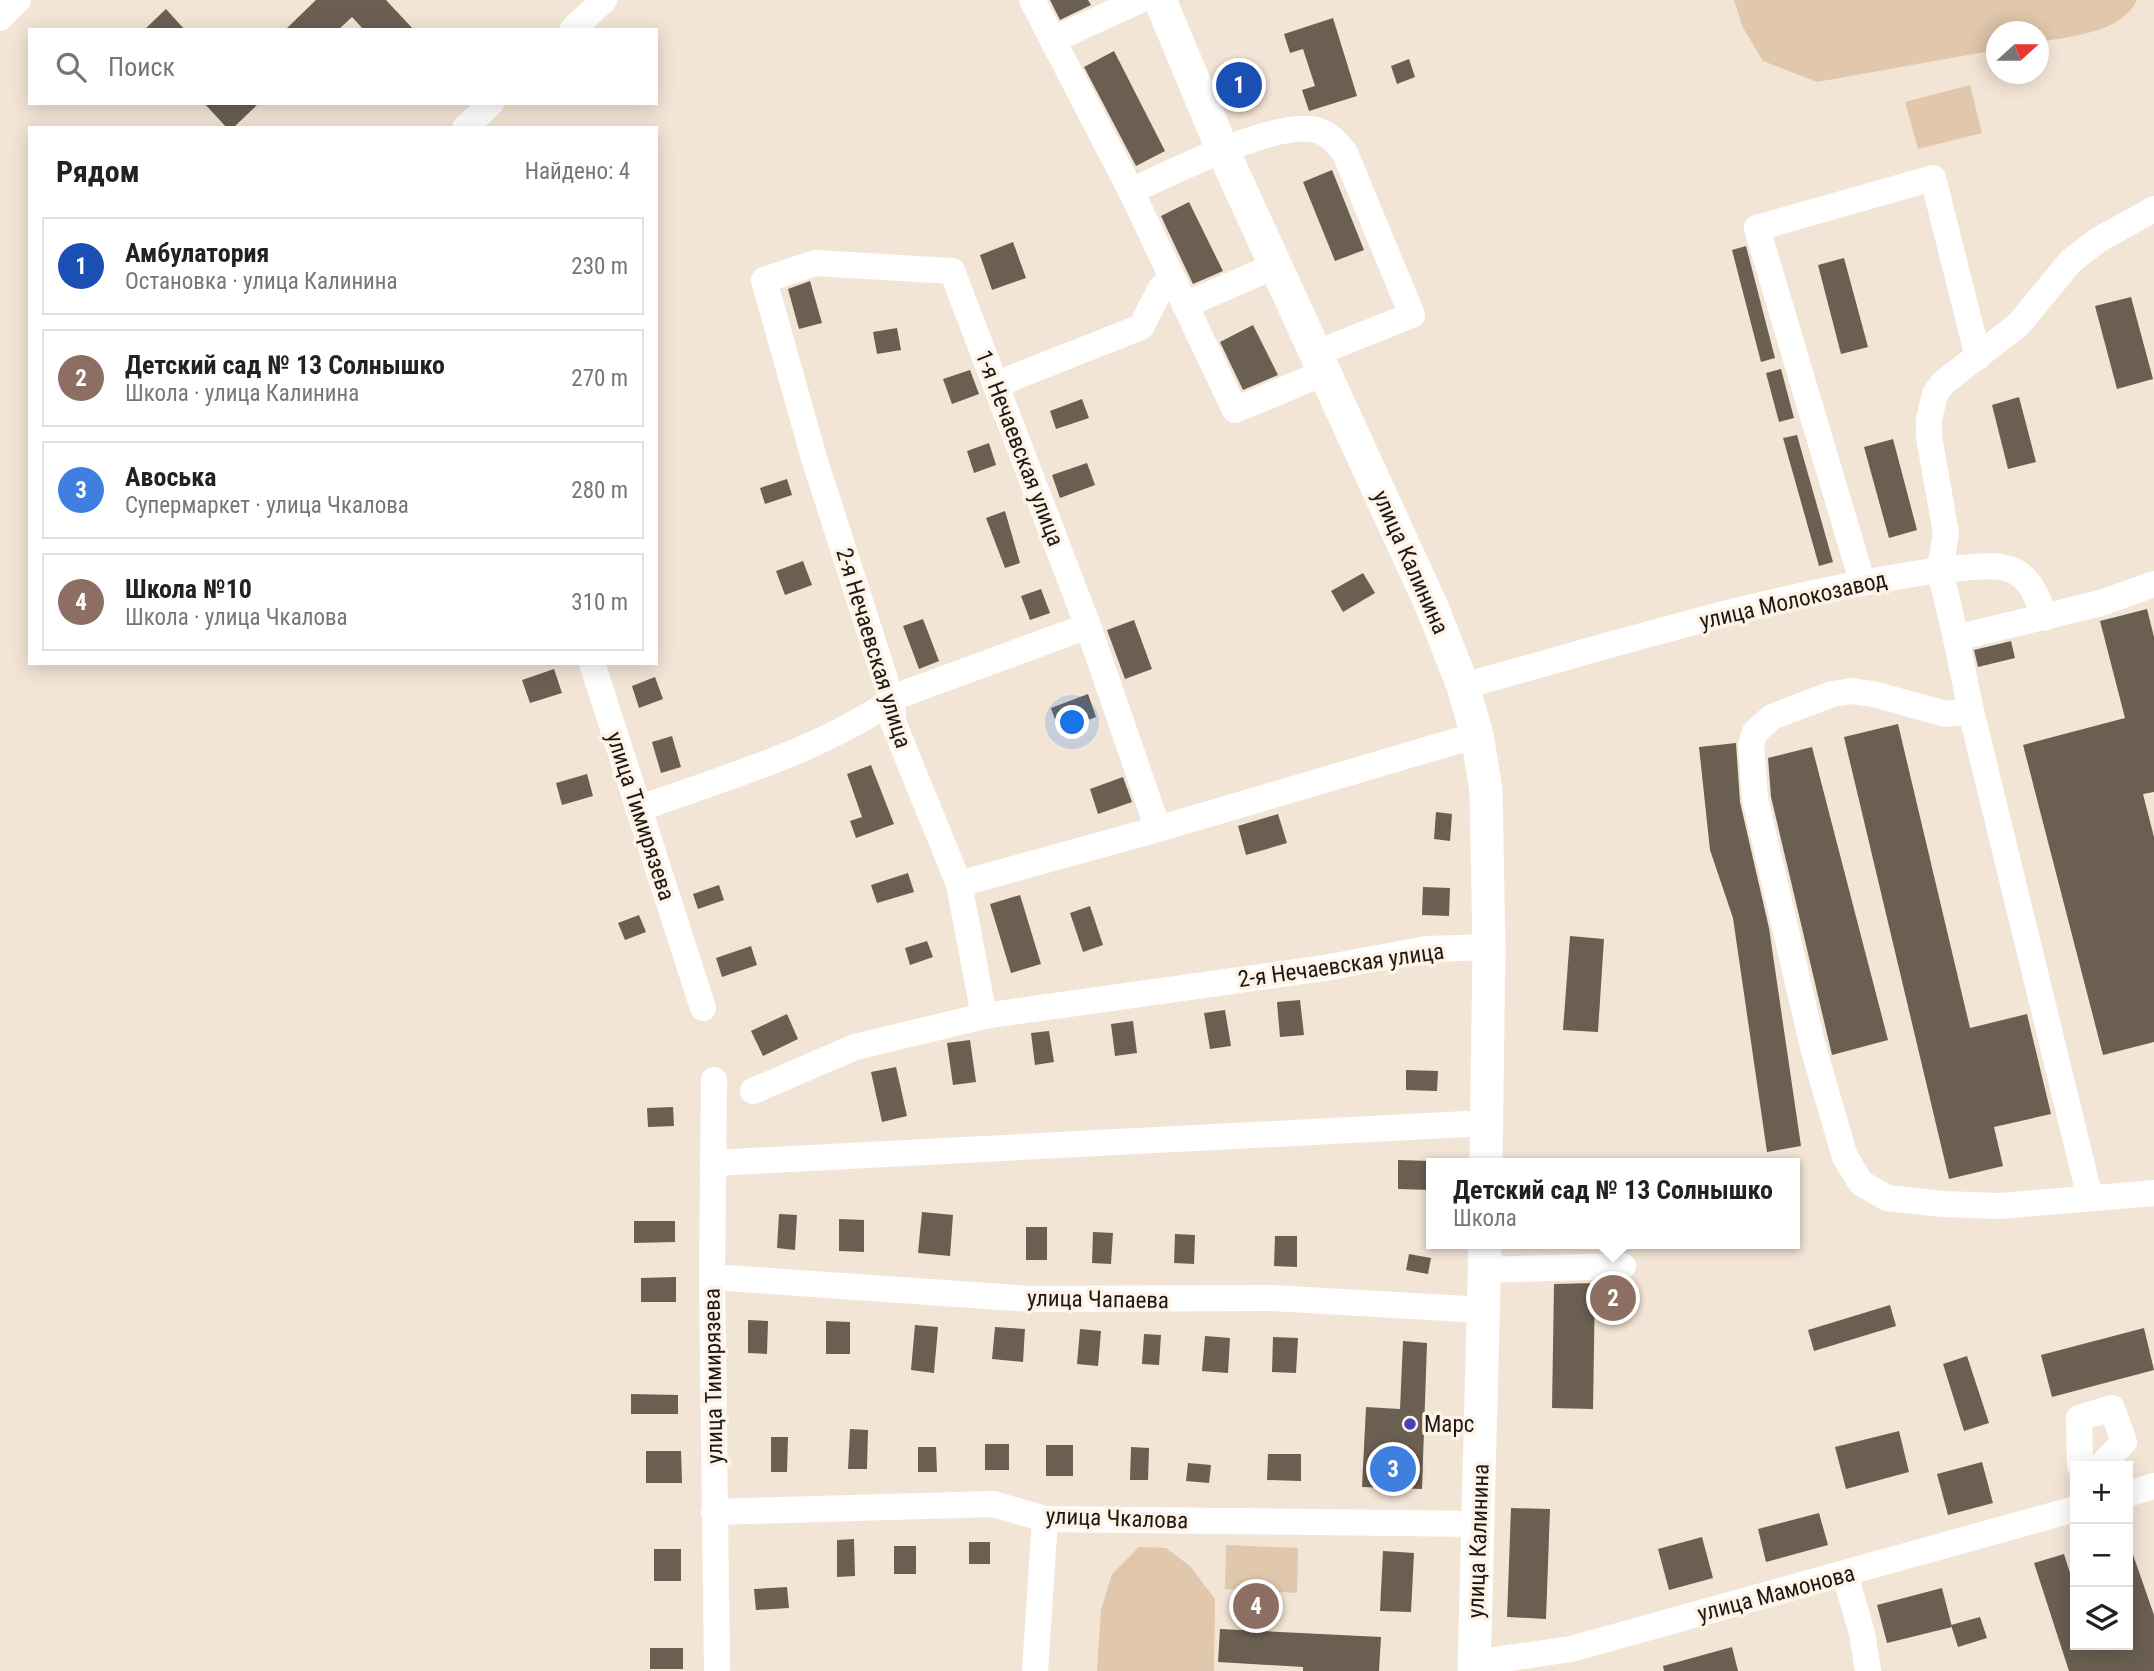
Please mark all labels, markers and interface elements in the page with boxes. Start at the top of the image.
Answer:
north arrow [1986,21,2049,84]
search box [28,28,658,105]
icon: search [52,48,90,86]
text: Поиск [108,52,175,82]
pin: 1 [1216,59,1262,111]
text: Рядом [56,154,140,189]
text: Найдено: 4 [525,158,630,185]
text: Амбулатория [125,238,269,268]
text: 1 [75,253,87,280]
text: 230 m [571,253,628,280]
text: Остановка · улица Калинина [125,268,398,295]
street label: 1-я Нечаевская улица [970,346,1069,550]
text: Детский сад № 13 Солнышко [125,350,445,380]
text: 2 [75,365,87,392]
text: 270 m [571,365,628,392]
text: Школа · улица Калинина [125,380,359,407]
text: Авоська [125,462,217,492]
text: 3 [75,477,87,504]
text: 280 m [571,477,628,504]
street label: улица Калинина [1367,486,1454,638]
text: Супермаркет · улица Чкалова [125,492,409,519]
street label: 2-я Нечаевская улица [830,545,917,751]
street label: улица Молокозавод [1697,566,1889,635]
text: Школа №10 [125,574,252,604]
text: 4 [75,589,87,616]
text: 310 m [571,589,628,616]
text: Школа · улица Чкалова [125,604,348,631]
your location [1055,705,1089,739]
street label: улица Тимирязева [601,728,680,904]
street label: 2-я Нечаевская улица [1236,938,1446,993]
popup [1426,1158,1800,1249]
text: Детский сад № 13 Солнышко [1453,1175,1773,1205]
text: Школа [1453,1205,1517,1232]
pin: 2 [1590,1272,1636,1324]
street label: улица Чапаева [1027,1285,1169,1314]
street label: улица Тимирязева [698,1288,729,1464]
place label: Марс [1424,1411,1474,1438]
marker: Марс [1402,1416,1418,1432]
pin: 3 [1370,1443,1416,1495]
map controls [2070,1461,2133,1650]
button: + [2070,1461,2133,1524]
street label: улица Калинина [1462,1463,1495,1619]
street label: улица Чкалова [1045,1503,1189,1534]
button: − [2070,1524,2133,1587]
street label: улица Мамонова [1695,1560,1858,1627]
pin: 4 [1233,1580,1279,1632]
button: layers [2070,1587,2133,1650]

